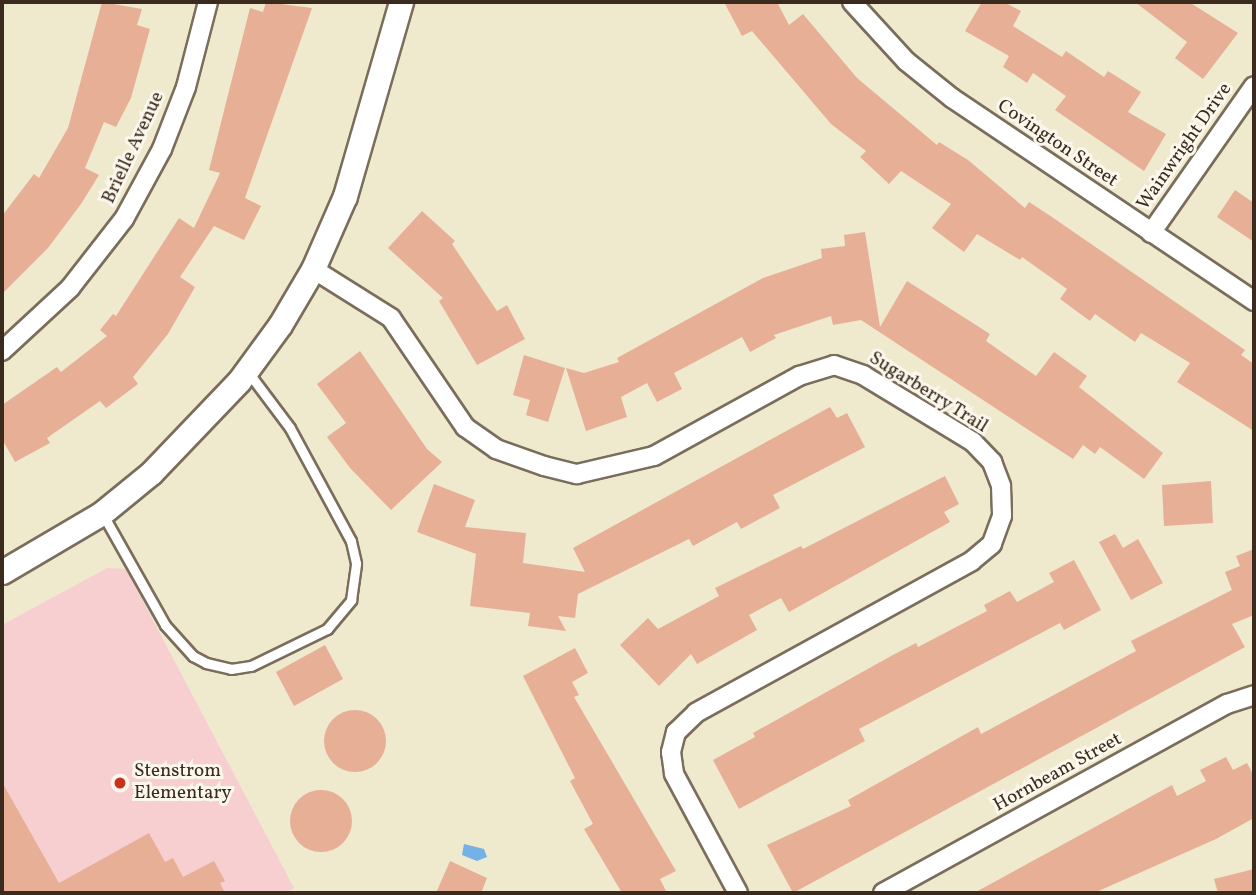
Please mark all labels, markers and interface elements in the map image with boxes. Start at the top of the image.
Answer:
street label: Wainwright Drive [1133,79,1237,215]
street label: Brielle Avenue [98,88,170,208]
street label: Covington Street [992,95,1122,193]
street label: Sugarberry Trail [864,347,992,439]
street label: Hornbeam Street [990,728,1126,818]
place label: Stenstrom Elementary [134,761,232,805]
marker: Stenstrom Elementary [112,775,128,791]

